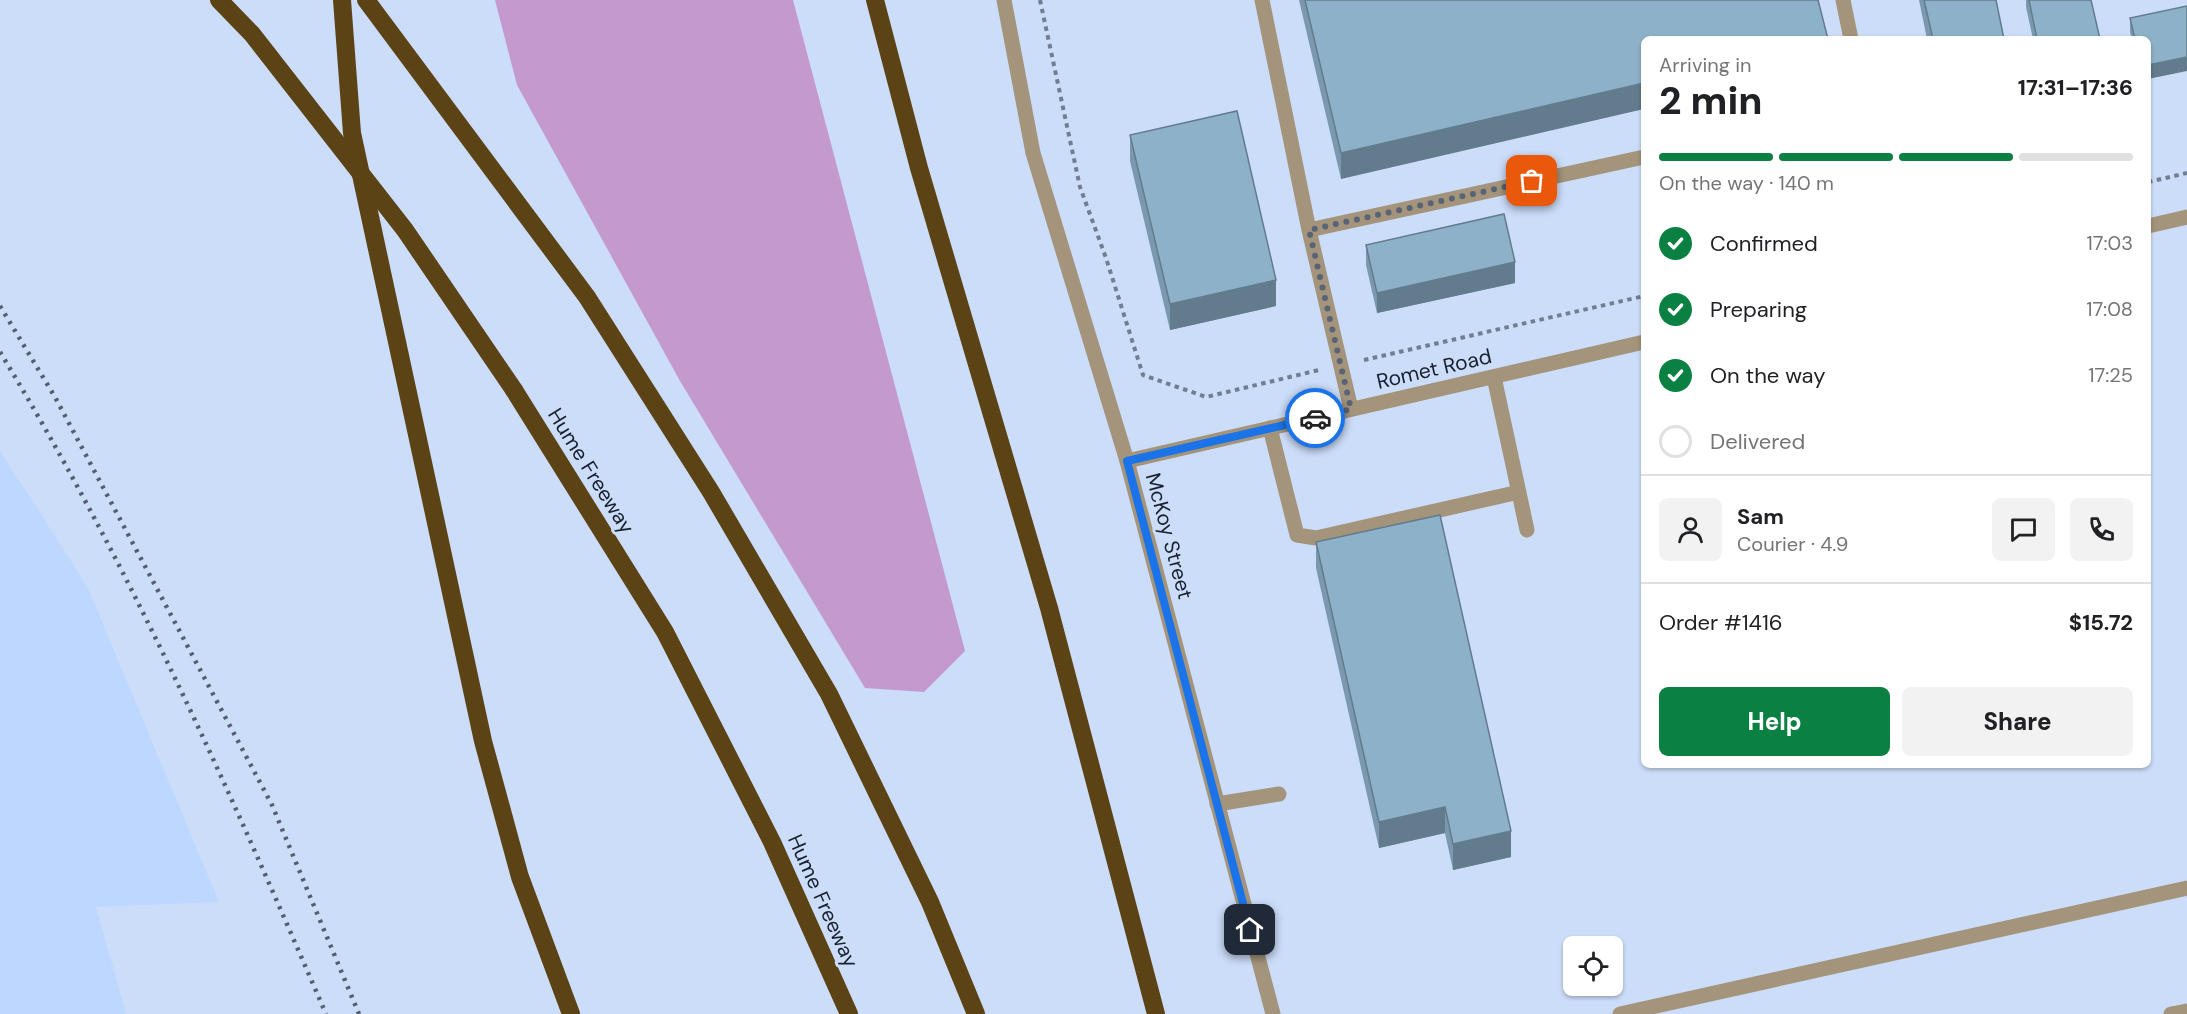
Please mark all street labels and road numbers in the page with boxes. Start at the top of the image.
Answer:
street label: Romet Road [1374,342,1494,396]
street label: Hume Freeway [541,403,641,539]
street label: McKoy Street [1139,470,1199,602]
street label: Hume Freeway [781,830,865,972]

